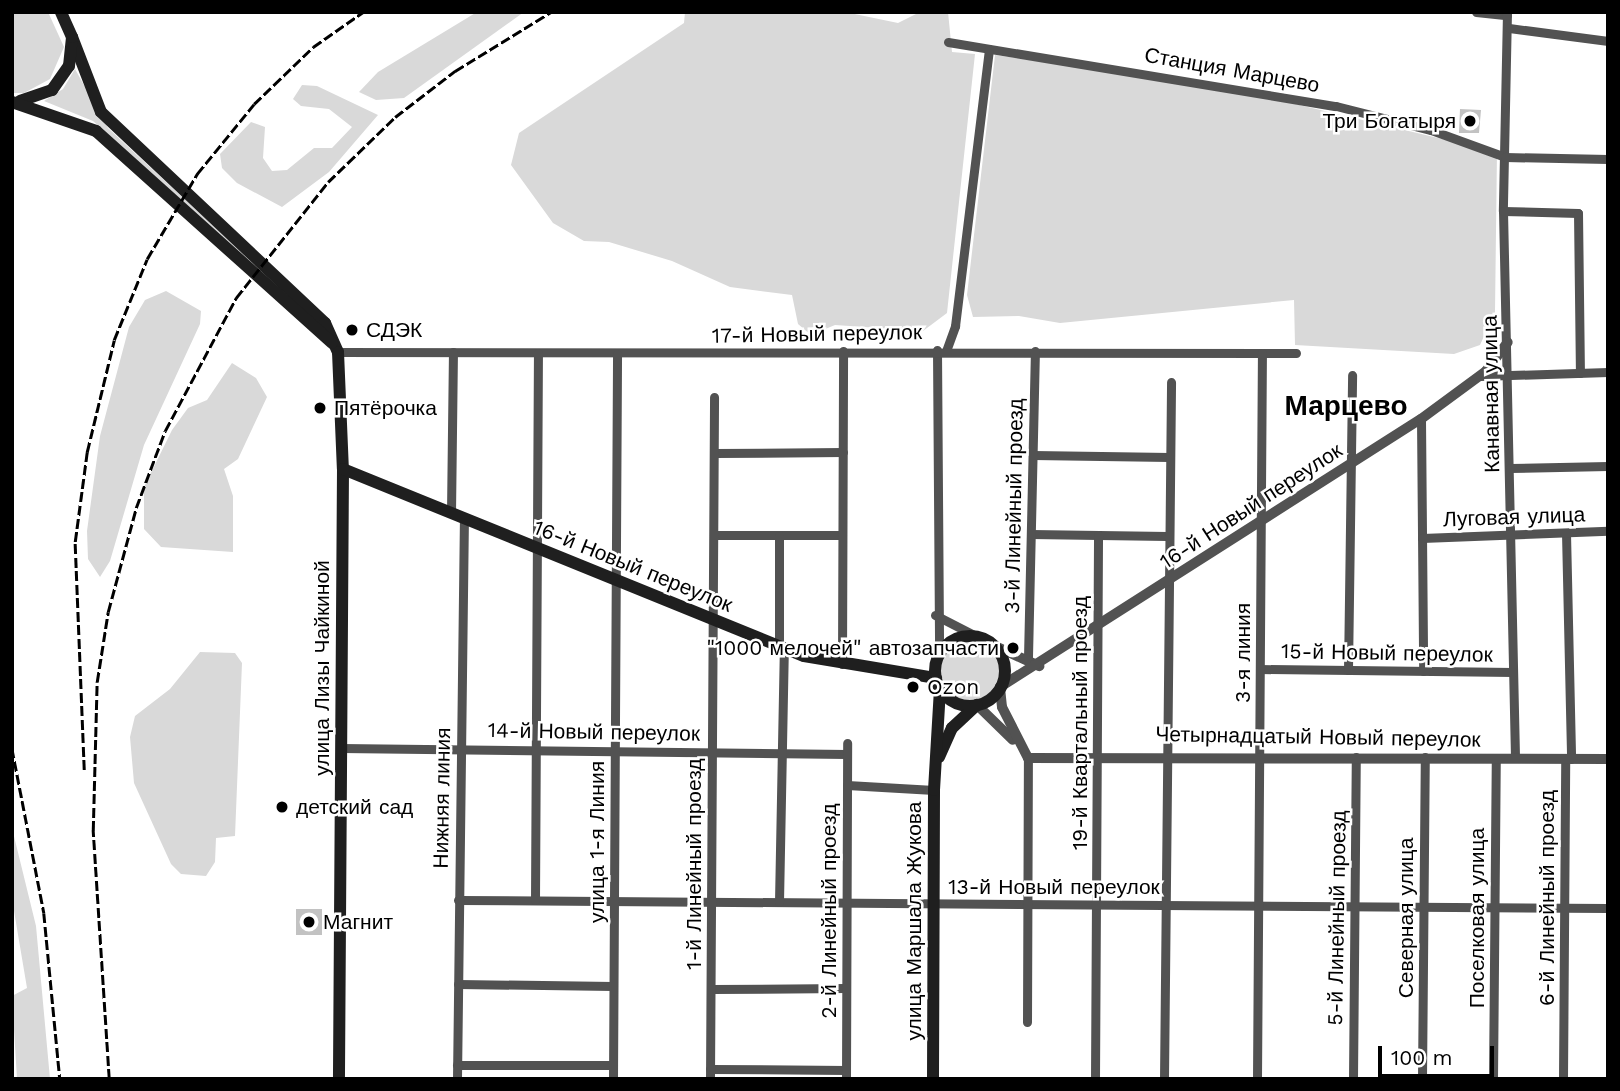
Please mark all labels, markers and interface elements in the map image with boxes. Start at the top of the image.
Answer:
street label: Станция Марцево [1143,42,1321,98]
place label: Три Богатыря [1322,108,1456,134]
marker: Три Богатыря [1462,113,1478,129]
street label: Канавная улица [1477,315,1505,473]
place label: СДЭК [366,317,422,343]
street label: 17-й Новый переулок [712,320,922,348]
marker: СДЭК [344,322,360,338]
district label: Марцево [1284,389,1408,423]
place label: Пятёрочка [334,395,437,421]
street label: 3-й Линейный проезд [1000,398,1028,614]
marker: Пятёрочка [312,400,328,416]
street label: 16-й Новый переулок [1155,438,1347,574]
street label: Луговая улица [1442,502,1586,532]
street label: 16-й Новый переулок [530,515,736,617]
street label: улица Лизы Чайкиной [309,560,335,776]
street label: 19-й Квартальный проезд [1067,596,1093,850]
street label: 3-я линия [1230,603,1256,703]
place label: "1000 мелочей" автозапчасти [707,635,999,661]
street label: 15-й Новый переулок [1281,639,1493,667]
marker: "1000 мелочей" автозапчасти [1005,640,1021,656]
place label: Ozon [927,674,979,700]
marker: Ozon [905,679,921,695]
street label: 14-й Новый переулок [488,718,700,746]
street label: Четырнадцатый Новый переулок [1155,722,1481,752]
street label: Нижняя линия [428,727,456,869]
street label: 1-й Линейный проезд [681,758,707,970]
street label: улица 1-я Линия [584,761,610,923]
street label: 6-й Линейный проезд [1534,790,1560,1006]
place label: детский сад [296,794,413,820]
marker: детский сад [274,799,290,815]
street label: улица Маршала Жукова [901,802,927,1040]
street label: 2-й Линейный проезд [816,804,842,1018]
street label: 5-й Линейный проезд [1323,810,1351,1026]
street label: Поселковая улица [1464,828,1490,1008]
street label: Северная улица [1393,838,1419,998]
street label: 13-й Новый переулок [948,874,1160,900]
place label: Магнит [323,909,393,935]
marker: Магнит [301,914,317,930]
scale bar [1382,1032,1498,1076]
text: 100 m [1391,1045,1453,1070]

